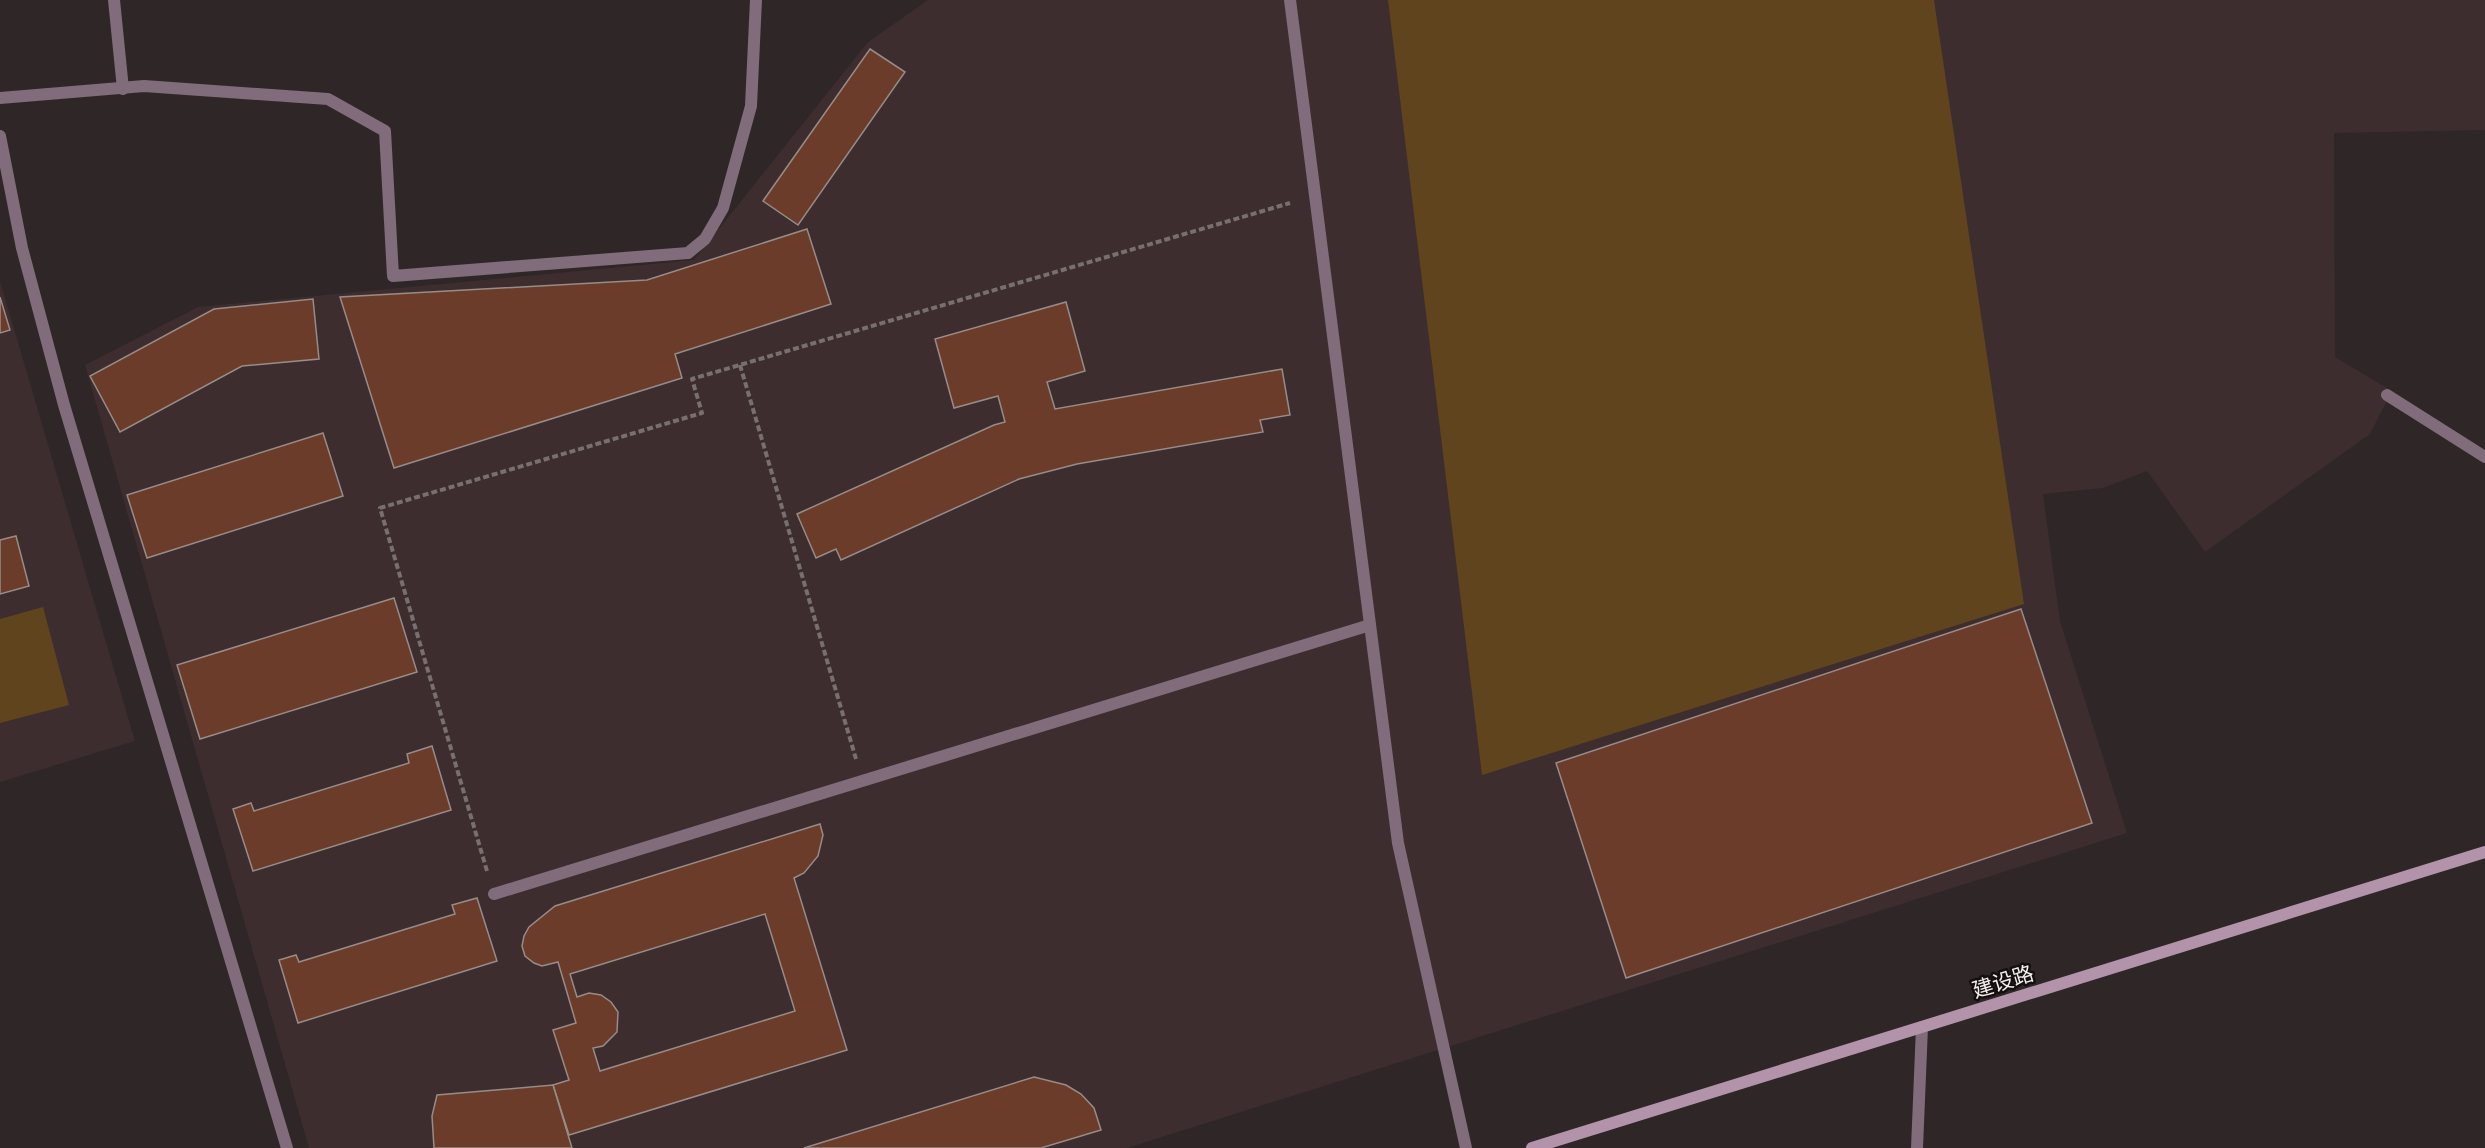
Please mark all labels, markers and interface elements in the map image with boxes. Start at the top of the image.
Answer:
street label: 建设路 [1969,960,2037,1003]

